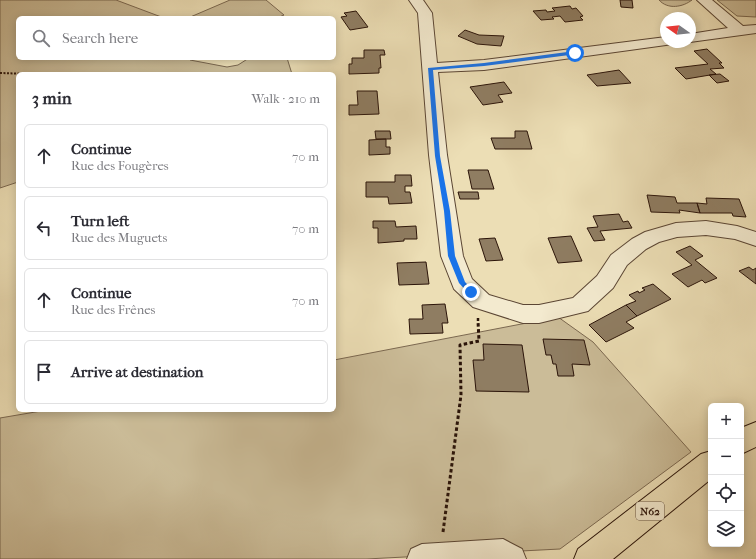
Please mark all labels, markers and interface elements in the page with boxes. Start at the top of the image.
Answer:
north arrow [660,12,696,48]
search box [16,16,336,60]
icon: search [30,27,52,49]
text: Search here [62,29,138,47]
route start [566,44,584,62]
text: 3 min [32,88,72,108]
text: Walk · 210 m [252,91,320,106]
text: Continue [71,140,131,158]
icon: ahead [33,145,55,167]
text: 70 m [292,149,319,164]
text: Rue des Fougères [71,158,169,173]
text: Turn left [71,212,129,230]
icon: left [33,217,55,239]
text: 70 m [292,221,319,236]
text: Rue des Muguets [71,230,167,245]
route end [462,283,480,301]
text: Continue [71,284,131,302]
icon: ahead [33,289,55,311]
text: 70 m [292,293,319,308]
text: Rue des Frênes [71,302,155,317]
icon: arrive [33,361,55,383]
text: Arrive at destination [71,363,203,381]
map controls [708,403,744,547]
button: + [708,403,744,439]
button: − [708,439,744,475]
button: locate [708,475,744,511]
road number: N62 [636,502,664,520]
button: layers [708,511,744,547]

